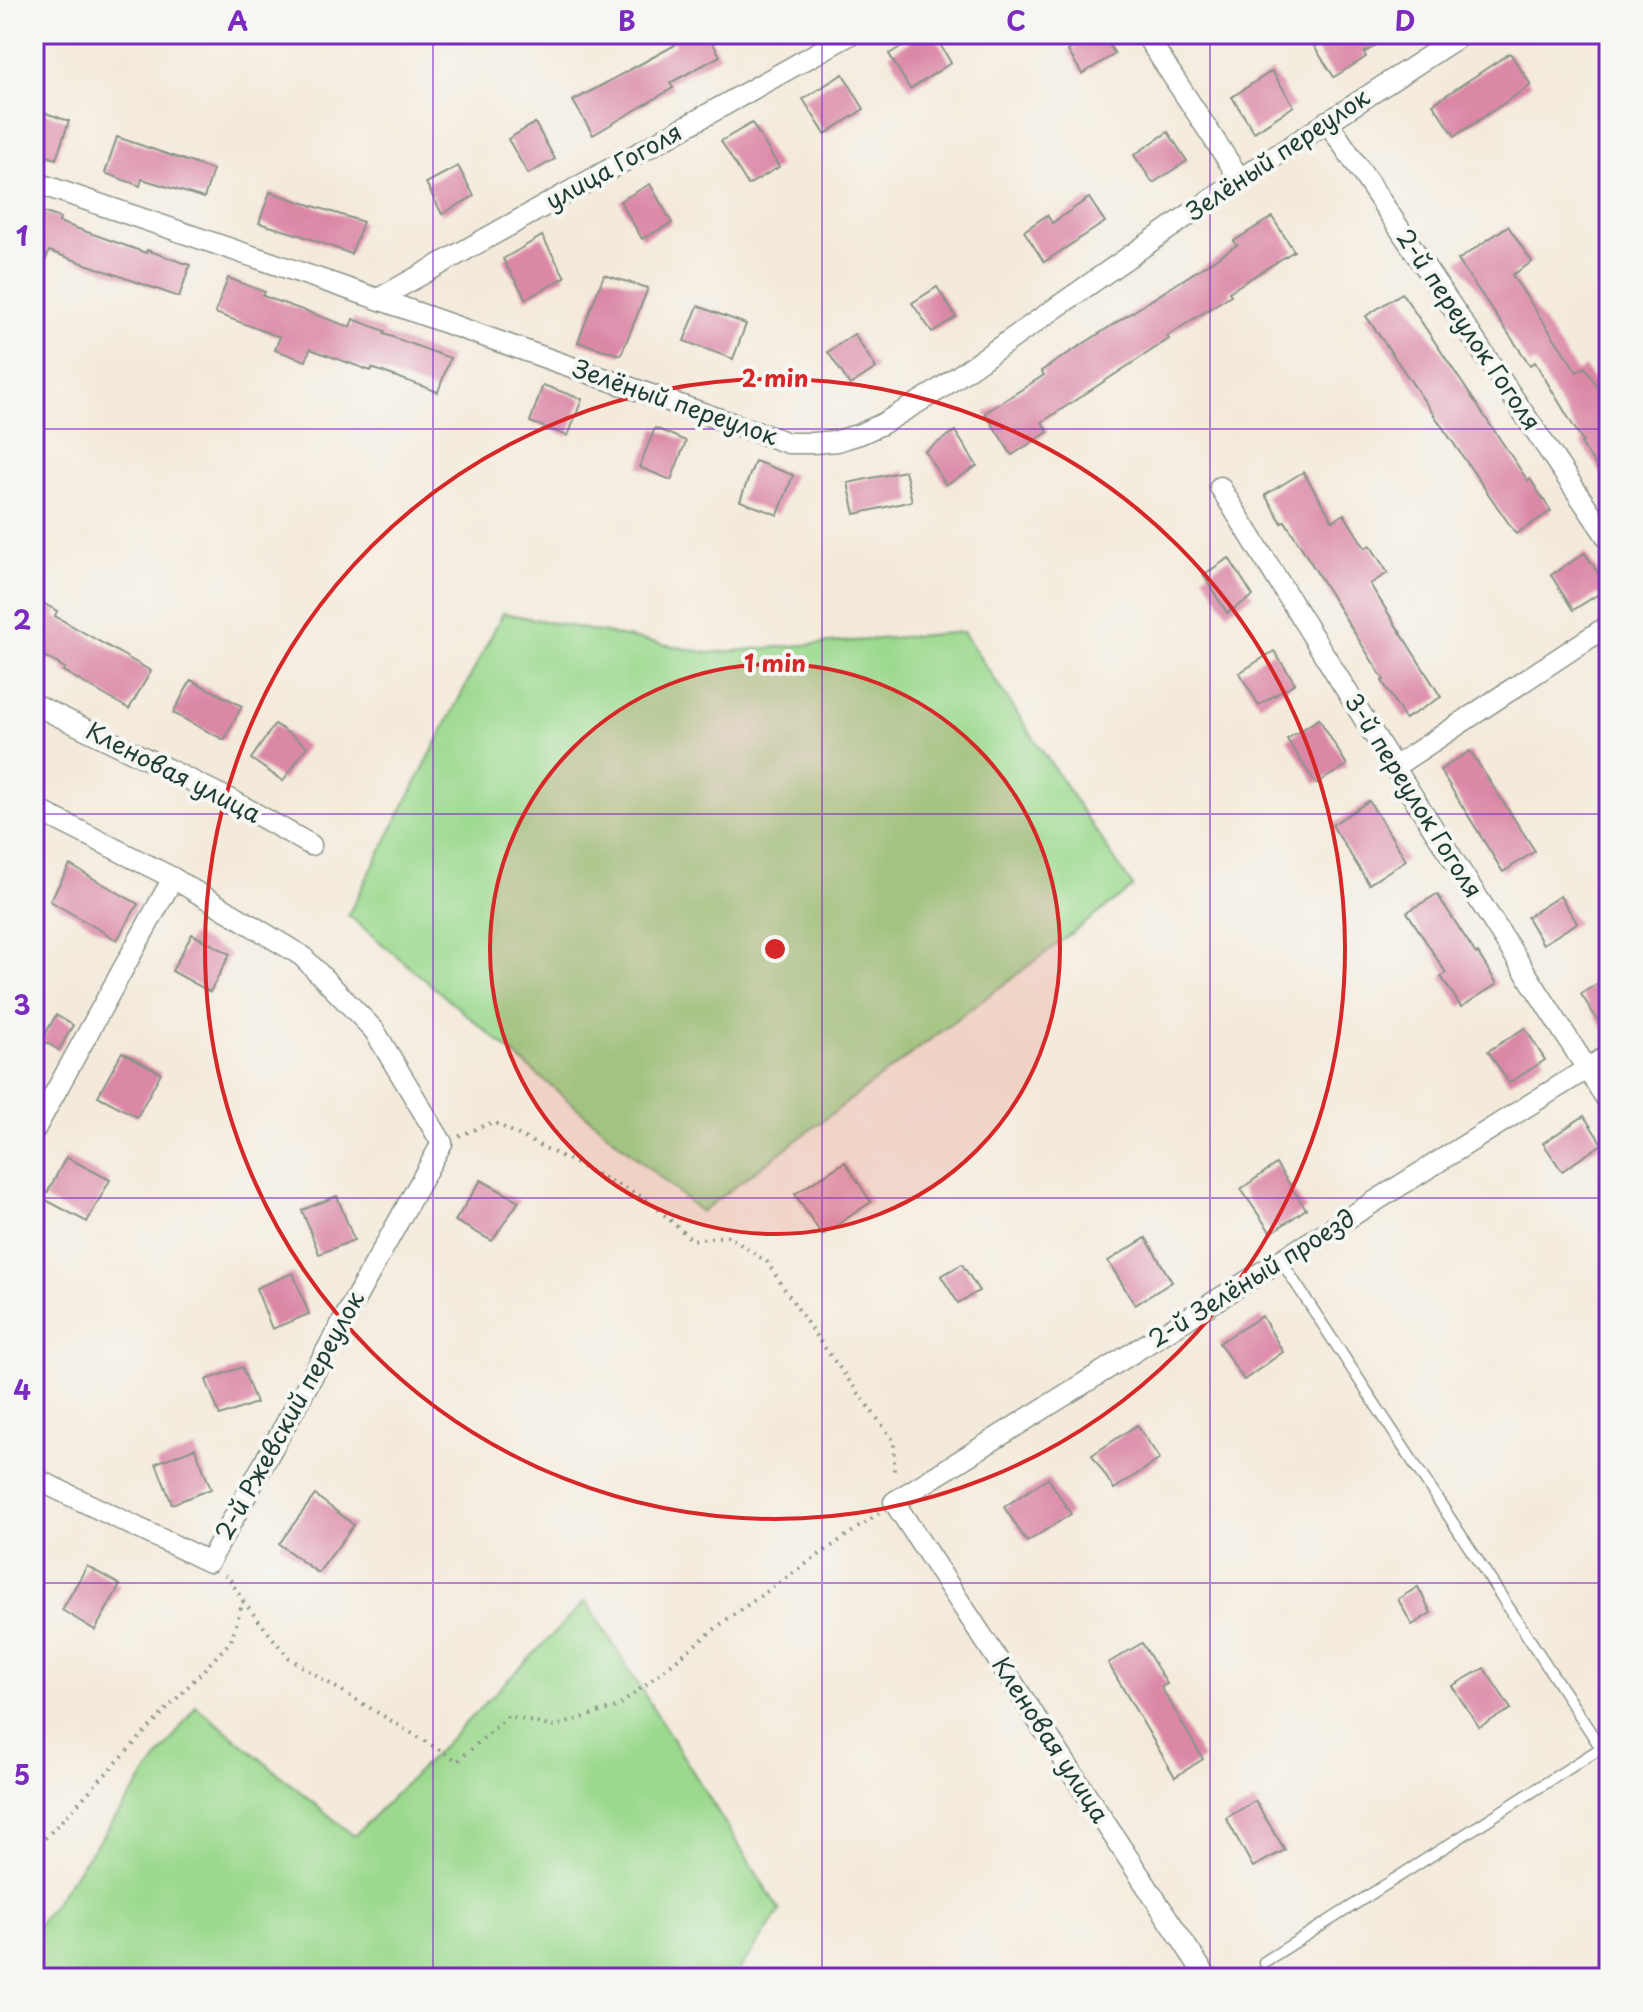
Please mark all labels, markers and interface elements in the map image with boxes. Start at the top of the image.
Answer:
text: A [228,1,248,40]
text: B [618,1,636,40]
text: C [1006,1,1026,40]
text: D [1395,1,1415,40]
street label: Зелёный переулок [1178,78,1377,228]
street label: улица Гоголя [538,113,688,218]
text: 1 [16,216,28,255]
street label: 2-й переулок Гоголя [1389,221,1551,437]
street label: Зелёный переулок [568,349,784,453]
text: 2 min [741,359,809,395]
text: 2 [13,600,31,639]
text: 1 min [744,644,806,680]
street label: 3-й переулок Гоголя [1337,686,1492,904]
street label: Кленовая улица [80,712,268,831]
centre of rings [761,935,789,963]
text: 3 [13,985,31,1024]
street label: 2-й Зелёный проезд [1141,1199,1361,1356]
street label: 2-й Ржевский переулок [205,1283,372,1546]
text: 4 [13,1370,31,1409]
street label: Кленовая улица [984,1649,1119,1829]
text: 5 [14,1755,30,1794]

